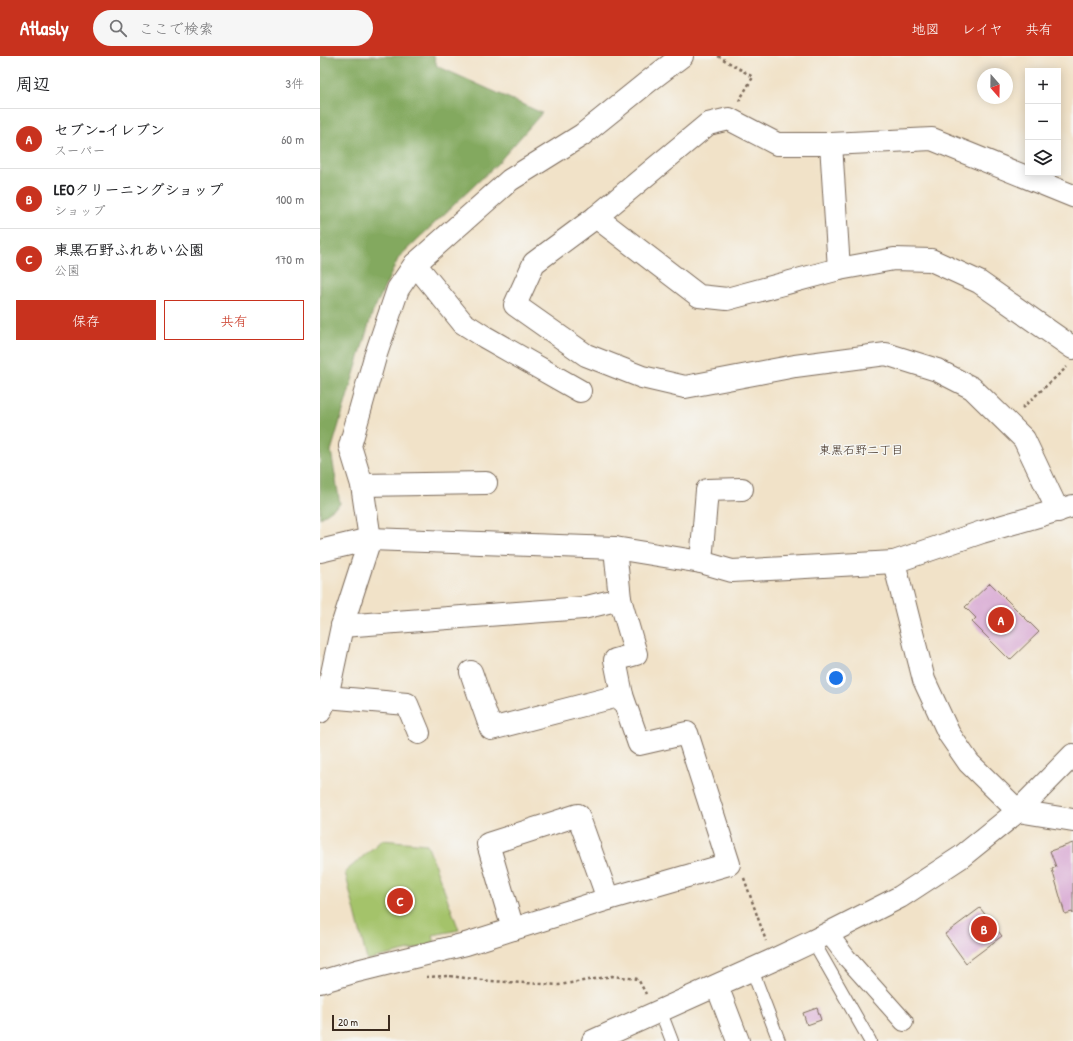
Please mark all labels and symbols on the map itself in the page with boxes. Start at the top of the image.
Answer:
north arrow [977,68,1013,104]
district label: 東黒石野二丁目 [819,441,903,458]
pin: A [988,605,1014,635]
your location [826,668,846,688]
pin: C [387,886,413,916]
pin: B [971,914,997,944]
scale bar [332,1013,390,1032]

